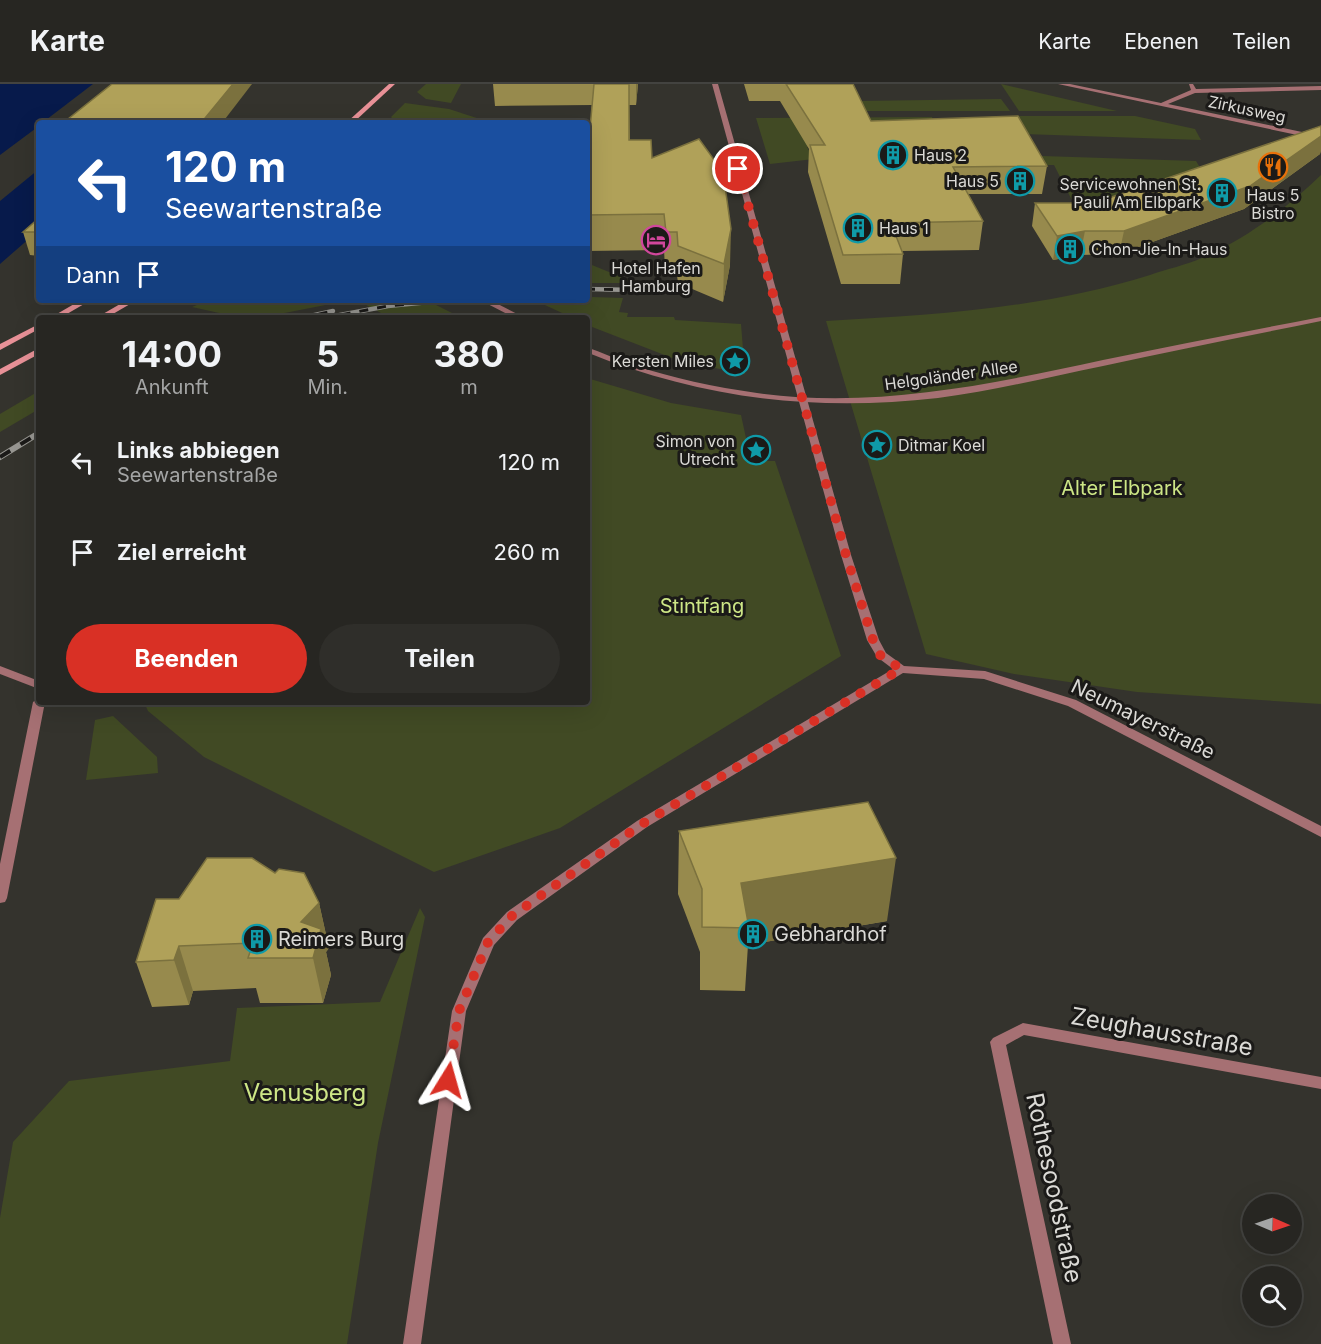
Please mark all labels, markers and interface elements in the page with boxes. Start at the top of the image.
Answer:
text: Karte [30,24,105,58]
text: Karte [1038,29,1091,54]
text: Ebenen [1124,29,1199,54]
text: Teilen [1232,29,1291,54]
street label: Zirkusweg [1206,91,1288,127]
building icon: Haus 2 [877,139,909,171]
text: 120 m [165,141,286,192]
pin [712,143,763,194]
icon: left [66,144,144,222]
place label: Haus 2 [914,145,967,165]
restaurant icon: Haus 5 Bistro [1257,151,1289,183]
icon: arrive [721,152,754,185]
building icon: Haus 5 [1004,165,1036,197]
place label: Haus 5 [946,171,999,191]
place label: Servicewohnen St. Pauli Am Elbpark [1059,174,1201,212]
building icon: Servicewohnen St. Pauli Am Elbpark [1206,177,1238,209]
place label: Haus 5 Bistro [1246,185,1300,223]
text: Seewartenstraße [165,192,382,225]
building icon: Haus 1 [842,212,874,244]
place label: Haus 1 [879,218,929,238]
hotel icon: Hotel Hafen Hamburg [640,224,672,256]
building icon: Chon-Jie-In-Haus [1054,233,1086,265]
place label: Chon-Jie-In-Haus [1091,239,1227,259]
icon: arrive [132,258,165,291]
place label: Hotel Hafen Hamburg [611,258,701,296]
text: Dann [66,262,120,288]
text: 14:00 [122,332,222,376]
text: 5 [316,332,339,376]
text: 380 [434,332,504,376]
place icon: Kersten Miles [719,345,751,377]
place label: Kersten Miles [612,351,714,371]
street label: Helgoländer Allee [883,356,1019,394]
text: Ankunft [135,375,208,399]
text: Min. [307,375,348,399]
text: m [460,375,478,399]
place icon: Ditmar Koel [861,429,893,461]
place label: Simon von Utrecht [656,431,735,469]
place icon: Simon von Utrecht [740,434,772,466]
place label: Ditmar Koel [898,435,985,455]
text: Links abbiegen [117,437,280,463]
icon: left [66,446,99,479]
text: 120 m [498,449,560,475]
text: Seewartenstraße [117,463,278,487]
park label: Alter Elbpark [1061,476,1183,500]
icon: arrive [66,536,99,569]
text: Ziel erreicht [117,539,246,565]
text: 260 m [494,539,560,565]
park label: Stintfang [660,594,744,618]
button: Beenden [66,624,307,693]
button: Teilen [319,624,560,693]
street label: Neumayerstraße [1067,674,1219,764]
building icon: Gebhardhof [737,918,769,950]
place label: Gebhardhof [774,922,887,946]
building icon: Reimers Burg [241,923,273,955]
place label: Reimers Burg [278,927,404,951]
street label: Zeughausstraße [1069,1001,1255,1062]
position arrow [416,1048,480,1112]
park label: Venusberg [244,1078,366,1107]
street label: Rothesoodstraße [1020,1090,1089,1286]
north arrow [1242,1194,1302,1254]
map controls [1242,1194,1302,1326]
button: search [1242,1266,1302,1326]

